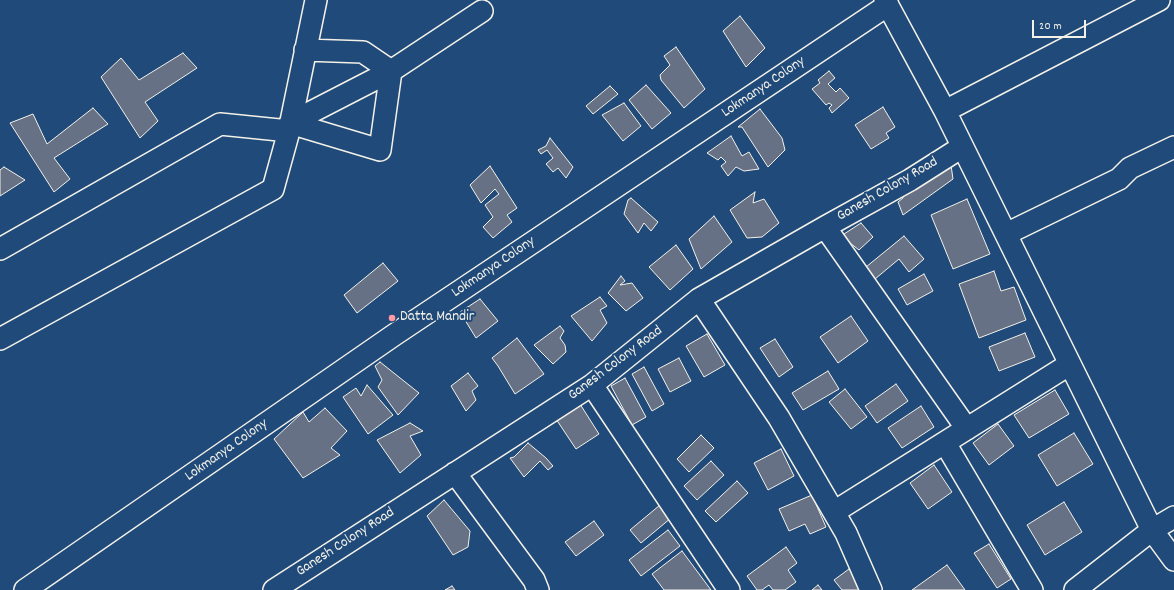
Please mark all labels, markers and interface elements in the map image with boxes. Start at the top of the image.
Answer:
scale bar [1034,12,1088,38]
text: 20 m [1039,18,1062,35]
street label: Lokmanya Colony [719,53,809,123]
street label: Ganesh Colony Road [834,154,942,226]
street label: Lokmanya Colony [449,233,539,303]
place label: Datta Mandir [400,309,474,327]
marker: Datta Mandir [387,313,397,323]
street label: Ganesh Colony Road [565,323,667,405]
street label: Lokmanya Colony [182,416,272,486]
street label: Ganesh Colony Road [293,505,399,581]

